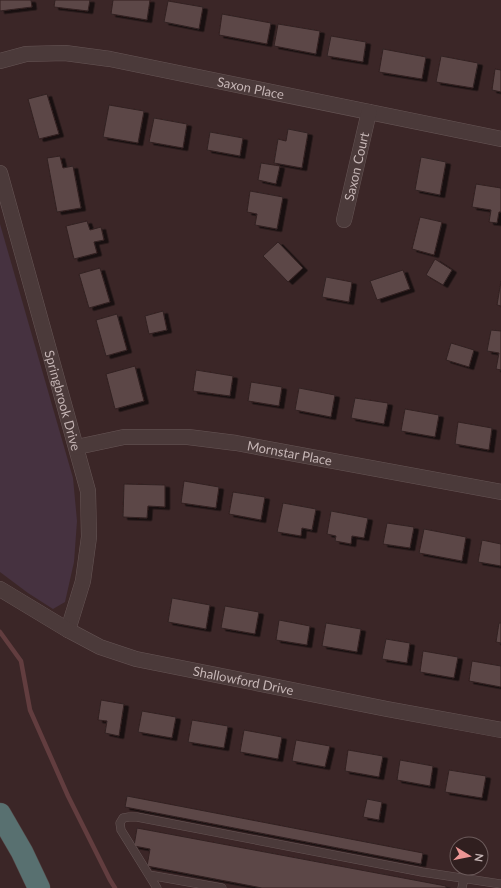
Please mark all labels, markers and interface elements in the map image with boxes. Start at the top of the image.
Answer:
street label: Saxon Place [216,73,286,102]
street label: Saxon Court [341,130,372,202]
street label: Springbrook Drive [41,348,84,453]
street label: Mornstar Place [246,437,334,469]
street label: Shallowford Drive [192,663,295,698]
north arrow [449,836,489,876]
text: N [472,853,486,863]

